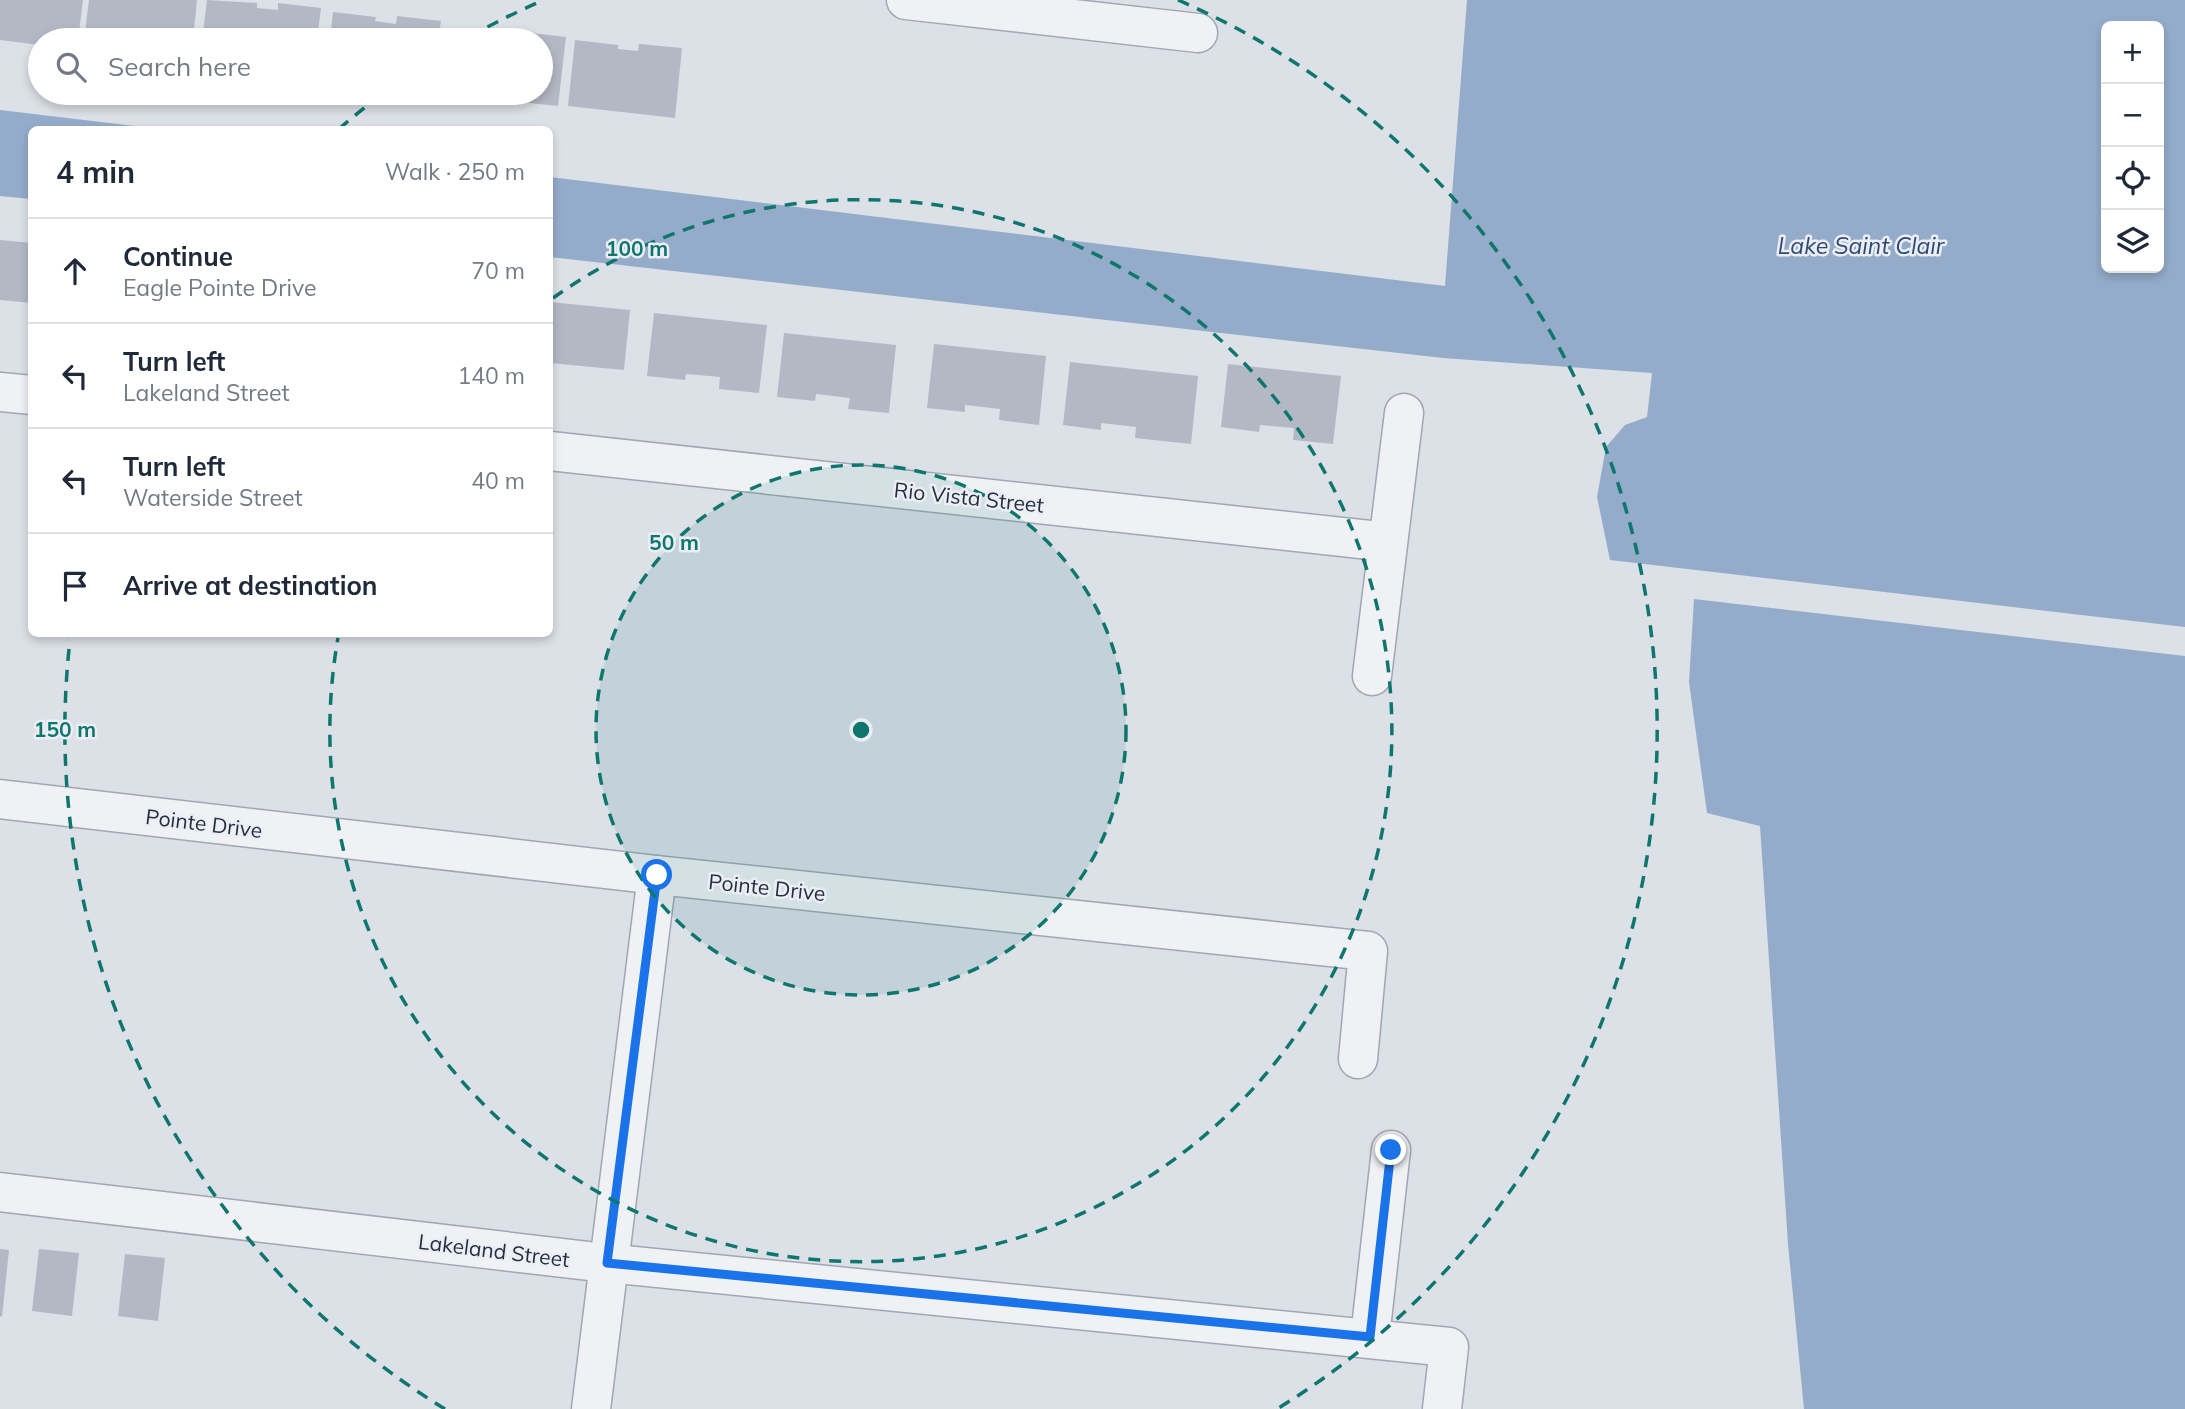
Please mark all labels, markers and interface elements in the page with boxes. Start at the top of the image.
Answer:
map controls [2101,21,2164,273]
button: + [2101,21,2164,84]
search box [28,28,553,105]
icon: search [52,48,90,86]
text: Search here [108,50,251,83]
button: − [2101,84,2164,147]
button: locate [2101,147,2164,210]
text: 4 min [56,153,135,191]
text: Walk · 250 m [385,157,525,186]
button: layers [2101,210,2164,273]
water label: Lake Saint Clair [1778,231,1946,260]
text: 100 m [606,235,668,261]
text: Continue [123,240,233,273]
icon: ahead [56,252,94,290]
text: 70 m [471,256,525,285]
text: Eagle Pointe Drive [123,273,317,302]
text: Turn left [123,345,225,378]
icon: left [56,357,94,395]
text: 140 m [457,361,525,390]
text: Lakeland Street [123,378,290,407]
text: Turn left [123,450,225,483]
icon: left [56,462,94,500]
text: 40 m [471,466,525,495]
street label: Rio Vista Street [893,476,1045,518]
text: Waterside Street [123,483,303,512]
text: 50 m [649,529,699,555]
icon: arrive [56,567,94,605]
text: Arrive at destination [123,569,378,602]
text: 150 m [34,716,96,742]
centre of rings [849,718,873,742]
street label: Pointe Drive [144,803,264,843]
route start [641,859,672,890]
street label: Pointe Drive [707,868,827,906]
route end [1375,1134,1406,1165]
street label: Lakeland Street [417,1228,571,1272]

